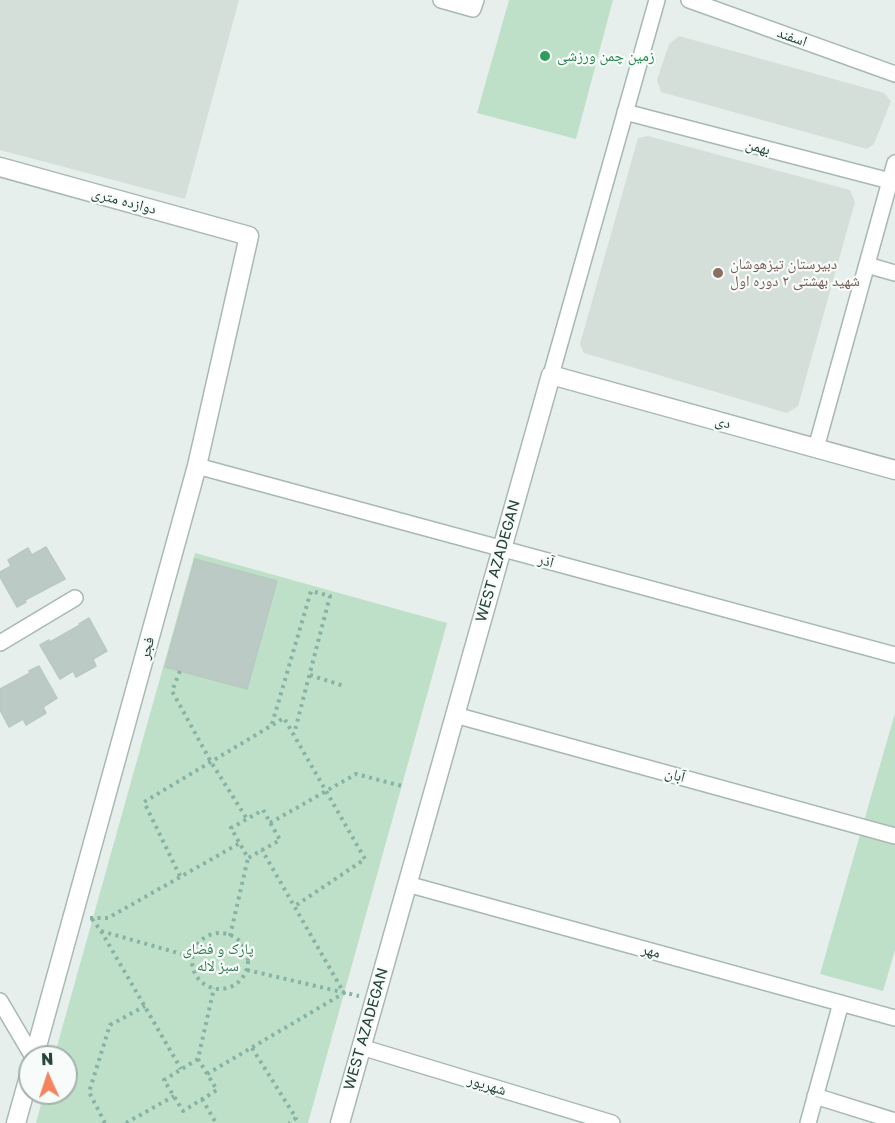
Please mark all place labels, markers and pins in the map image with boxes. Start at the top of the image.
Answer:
place label: زمین چمن ورزشی [557,47,655,65]
marker: زمین چمن ورزشی [538,49,552,63]
place label: دبیرستان تیزهوشان شهید بهشتی ۲ دوره اول [730,255,860,290]
marker: دبیرستان تیزهوشان شهید بهشتی ۲ دوره اول [711,266,725,280]

